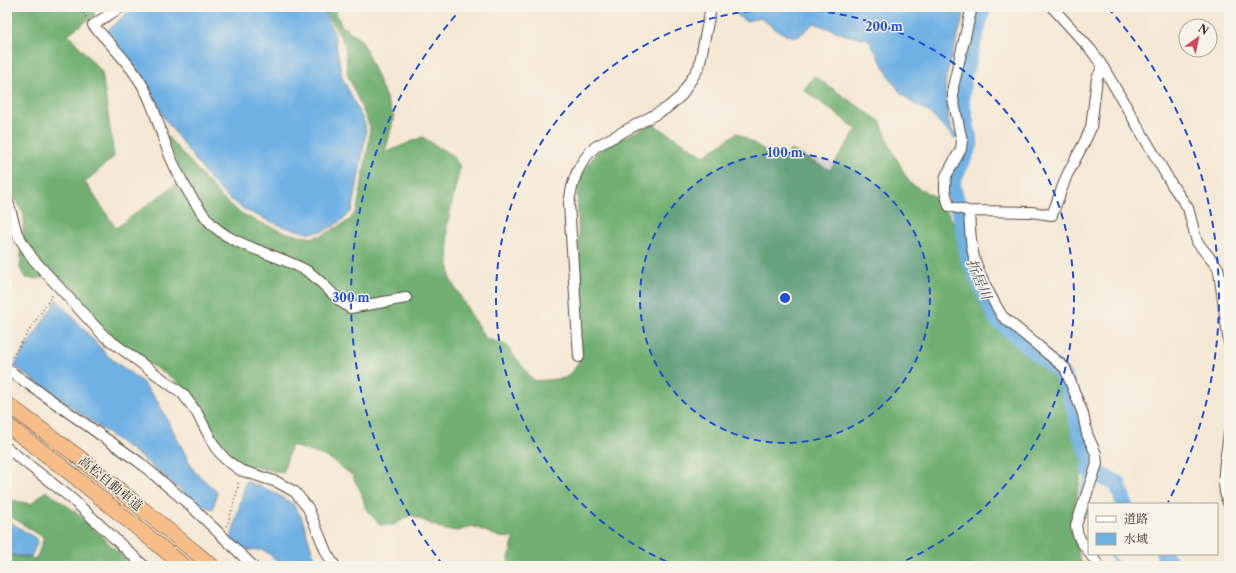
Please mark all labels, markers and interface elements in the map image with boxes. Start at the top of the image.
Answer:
north arrow [1178,18,1218,58]
text: 200 m [865,19,903,34]
text: N [1196,21,1212,38]
text: 100 m [767,145,803,160]
water label: 折居川 [963,256,996,304]
text: 300 m [332,290,370,305]
centre of rings [778,291,792,305]
street label: 高松自動車道 [76,452,146,514]
legend [1088,503,1218,555]
text: 道路 [1124,511,1148,526]
text: 水域 [1124,531,1148,546]

